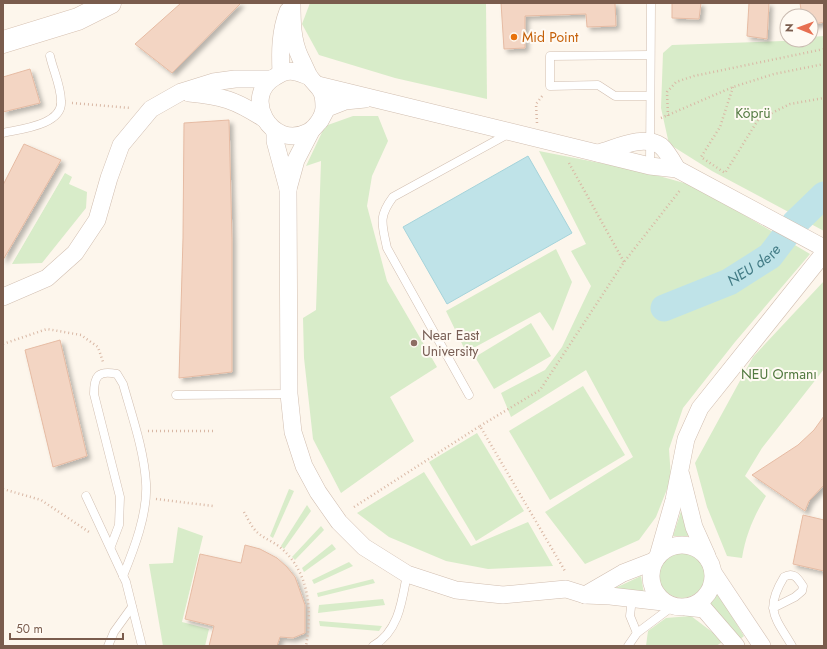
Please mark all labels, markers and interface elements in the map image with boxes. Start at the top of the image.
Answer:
north arrow [779,8,819,48]
text: N [781,23,797,32]
place label: Mid Point [522,27,579,47]
marker: Mid Point [509,32,519,42]
park label: Köprü [735,103,771,123]
water label: NEU dere [723,239,786,292]
place label: Near East University [422,325,480,361]
marker: Near East University [409,338,419,348]
park label: NEU Ormanı [741,364,817,384]
scale bar [10,615,123,641]
text: 50 m [16,620,43,638]

